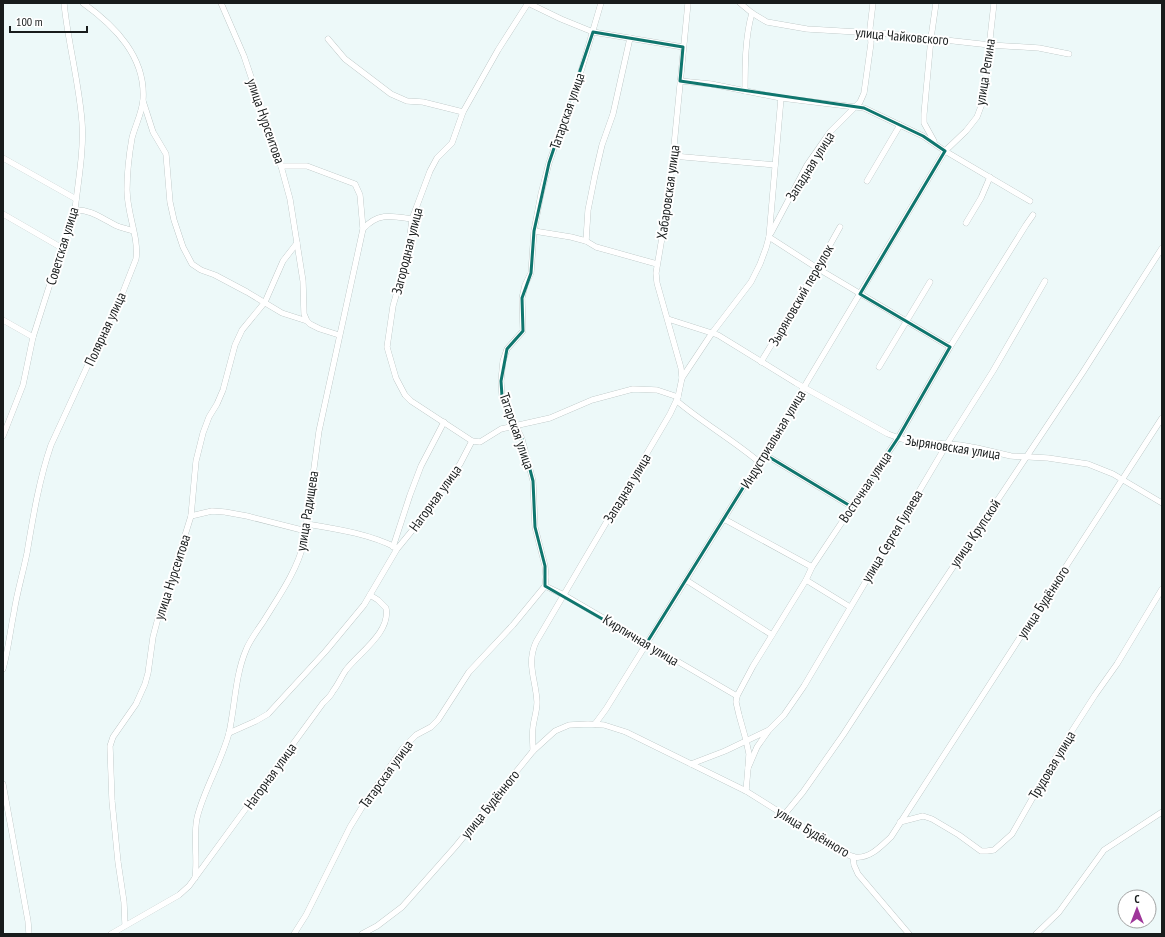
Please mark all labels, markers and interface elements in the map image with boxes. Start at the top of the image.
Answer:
scale bar [10,8,87,34]
text: 100 m [16,14,43,29]
street label: улица Чайковского [855,23,949,49]
street label: улица Репина [971,37,999,107]
street label: Татарская улица [545,70,589,152]
street label: улица Нурсеитова [243,76,289,166]
street label: Западная улица [782,128,838,204]
street label: Хабаровская улица [652,144,684,240]
street label: Советская улица [42,205,82,287]
street label: Загородная улица [388,206,426,296]
street label: Зыряновский переулок [765,241,838,349]
street label: Полярная улица [80,289,130,369]
street label: Индустриальная улица [736,386,810,492]
street label: Татарская улица [495,390,539,472]
street label: Зыряновская улица [904,431,1002,463]
street label: Восточная улица [835,448,895,526]
street label: Западная улица [599,450,655,526]
street label: Нагорная улица [405,461,465,535]
street label: улица Радищева [292,470,322,552]
street label: улица Сергея Гуляева [857,486,927,586]
street label: улица Крупской [946,496,1004,570]
street label: улица Нурсеитова [150,532,194,622]
street label: улица Будённого [1013,562,1073,642]
street label: Кирпичная улица [600,610,682,670]
street label: Трудовая улица [1025,728,1079,802]
street label: Татарская улица [355,736,417,812]
street label: Нагорная улица [240,739,300,813]
street label: улица Будённого [457,766,523,842]
street label: улица Будённого [773,803,853,861]
north arrow [1117,889,1157,929]
text: С [1134,892,1140,906]

